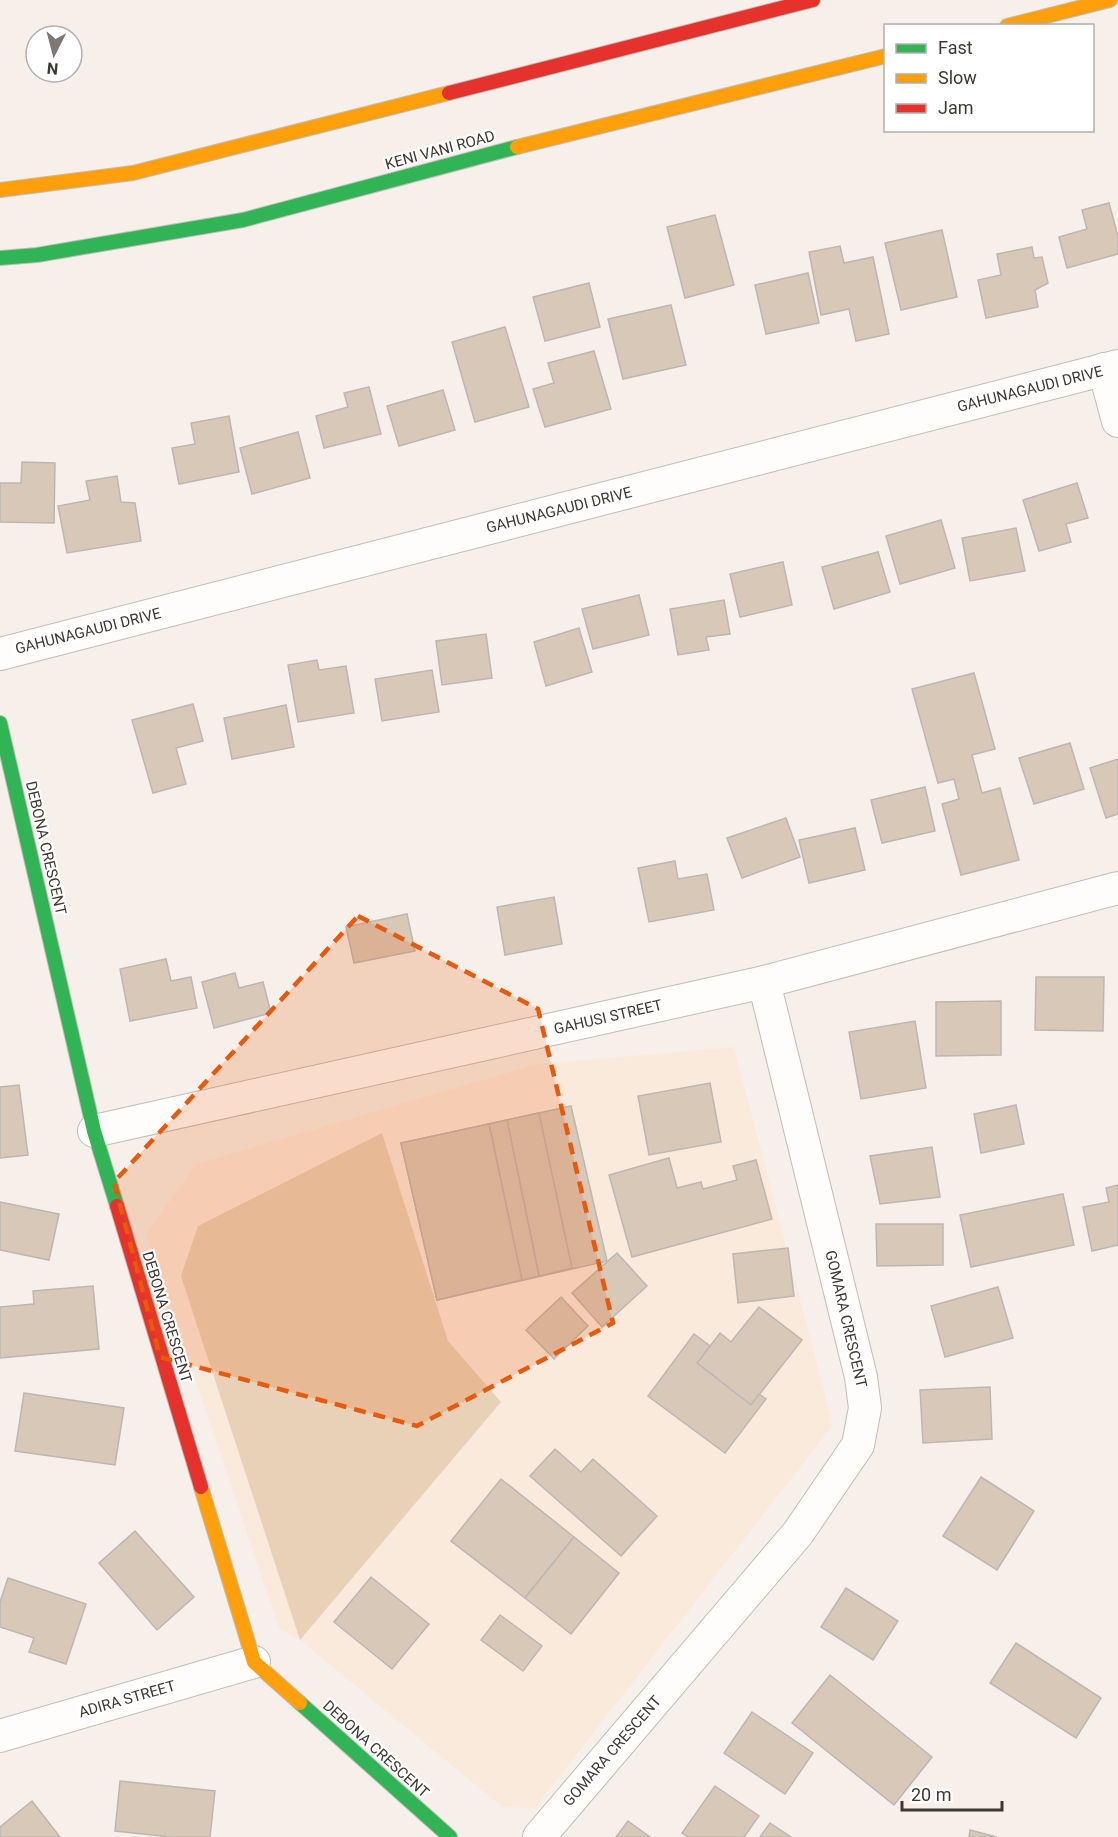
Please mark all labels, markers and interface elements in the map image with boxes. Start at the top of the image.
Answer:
north arrow [24,24,84,84]
legend [884,24,1094,132]
text: Fast [938,37,973,58]
text: N [46,58,59,78]
text: Slow [938,67,977,88]
text: Jam [938,97,974,118]
street label: KENI VANI ROAD [383,127,497,173]
street label: GAHUNAGAUDI DRIVE [955,362,1105,416]
street label: GAHUNAGAUDI DRIVE [484,483,634,537]
street label: GAHUNAGAUDI DRIVE [13,604,163,658]
street label: DEBONA CRESCENT [22,779,70,917]
street label: GAHUSI STREET [552,996,664,1038]
street label: DEBONA CRESCENT [138,1249,196,1385]
street label: GOMARA CRESCENT [821,1249,871,1390]
street label: ADIRA STREET [77,1677,177,1721]
street label: GOMARA CRESCENT [559,1692,665,1810]
street label: DEBONA CRESCENT [319,1697,433,1801]
scale bar [902,1774,1002,1812]
text: 20 m [911,1784,951,1805]

